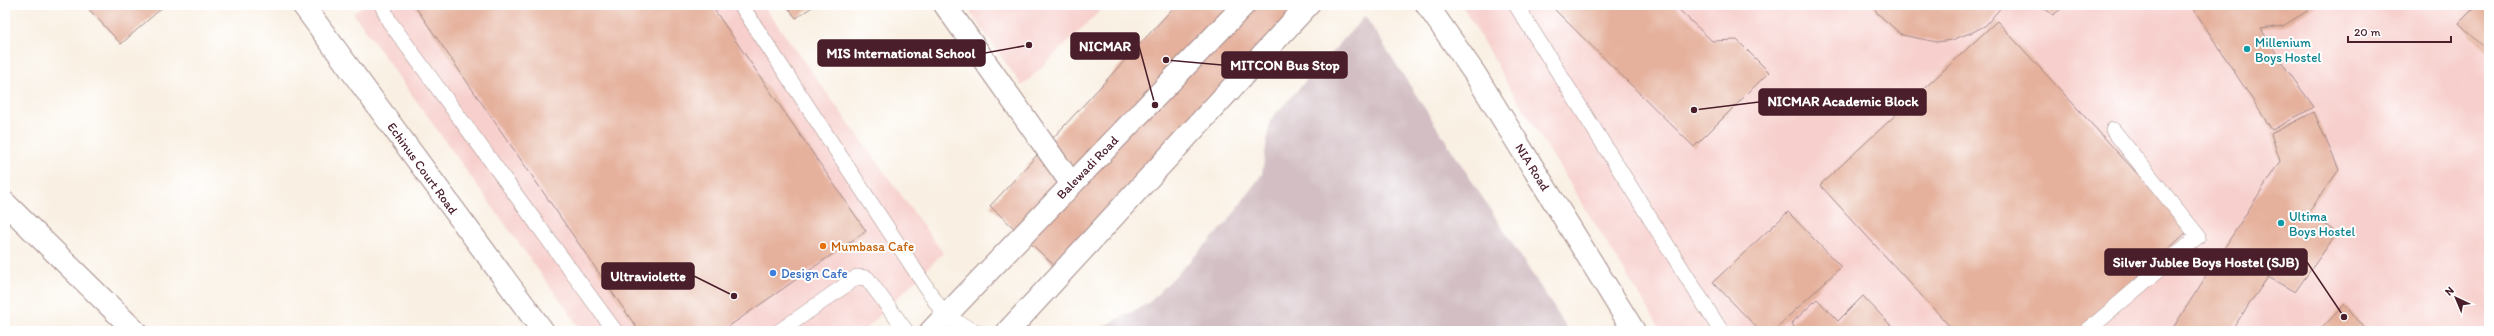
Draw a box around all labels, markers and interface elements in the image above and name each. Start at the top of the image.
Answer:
scale bar [2348,18,2451,44]
text: 20 m [2354,25,2381,39]
callout: NICMAR [1071,33,1139,59]
place label: Millenium Boys Hostel [2255,35,2321,65]
text: NICMAR [1079,38,1132,55]
callout: MIS International School [818,40,985,66]
marker: Millenium Boys Hostel [2242,44,2252,54]
text: MIS International School [827,45,976,62]
callout: MITCON Bus Stop [1222,52,1347,78]
text: MITCON Bus Stop [1230,57,1340,74]
callout: NICMAR Academic Block [1759,89,1926,115]
text: NICMAR Academic Block [1767,93,1919,110]
street label: Echinus Court Road [384,119,461,217]
street label: Balewadi Road [1053,133,1121,202]
street label: NIA Road [1512,141,1553,194]
place label: Ultima Boys Hostel [2289,209,2355,239]
marker: Ultima Boys Hostel [2276,218,2286,228]
place label: Mumbasa Cafe [831,239,914,254]
marker: Mumbasa Cafe [818,241,828,251]
callout: Silver Jublee Boys Hostel (SJB) [2105,249,2307,275]
text: Silver Jublee Boys Hostel (SJB) [2113,254,2300,271]
callout: Ultraviolette [602,263,694,289]
place label: Design Cafe [781,266,848,281]
text: Ultraviolette [610,268,686,285]
marker: Design Cafe [768,268,778,278]
north arrow [2436,278,2476,318]
text: N [2442,284,2457,298]

